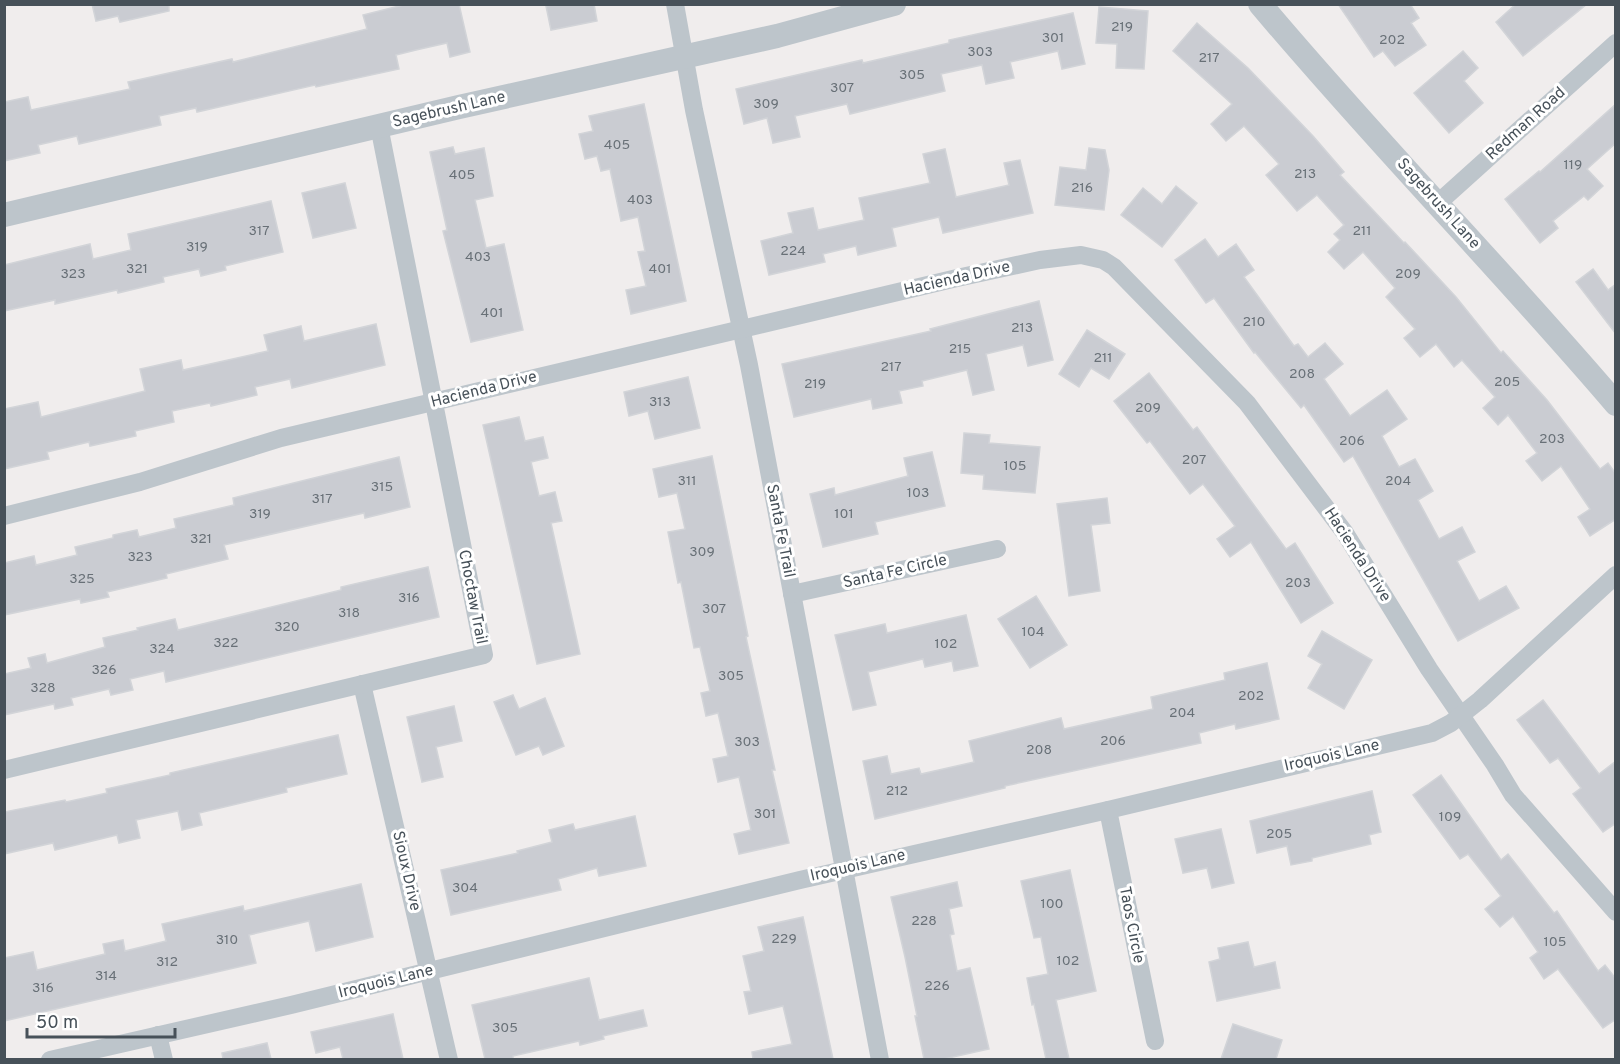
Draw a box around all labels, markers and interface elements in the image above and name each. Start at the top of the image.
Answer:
house number: 219 [1111,19,1133,36]
house number: 301 [1042,30,1064,47]
house number: 202 [1379,32,1405,49]
house number: 303 [967,44,993,61]
house number: 217 [1198,50,1220,67]
house number: 305 [899,67,925,84]
house number: 307 [830,80,854,97]
street label: Redman Road [1482,83,1570,165]
street label: Sagebrush Lane [390,87,508,133]
house number: 309 [753,96,779,113]
house number: 405 [604,137,630,154]
street label: Sagebrush Lane [1392,154,1484,254]
house number: 119 [1564,157,1582,174]
house number: 213 [1294,166,1316,183]
house number: 405 [449,167,475,184]
house number: 216 [1071,180,1093,197]
house number: 403 [627,192,653,209]
house number: 317 [249,223,269,240]
house number: 211 [1352,223,1372,240]
house number: 319 [186,239,208,256]
house number: 224 [780,243,806,260]
house number: 403 [465,249,491,266]
street label: Hacienda Drive [902,257,1012,301]
house number: 321 [126,261,148,278]
house number: 401 [649,261,671,278]
house number: 323 [60,266,86,283]
house number: 209 [1395,266,1421,283]
house number: 401 [481,305,503,322]
house number: 210 [1243,314,1265,331]
house number: 213 [1011,320,1033,337]
house number: 215 [949,341,971,358]
house number: 211 [1093,350,1113,367]
house number: 217 [880,359,902,376]
house number: 208 [1289,366,1315,383]
street label: Hacienda Drive [429,367,539,413]
house number: 205 [1494,374,1520,391]
house number: 219 [804,376,826,393]
house number: 313 [649,394,671,411]
house number: 209 [1135,400,1161,417]
house number: 203 [1539,431,1565,448]
house number: 206 [1339,433,1365,450]
house number: 207 [1182,452,1206,469]
house number: 105 [1004,458,1026,475]
house number: 311 [678,473,696,490]
house number: 204 [1385,473,1411,490]
house number: 315 [371,479,393,496]
street label: Santa Fe Trail [761,482,799,580]
house number: 103 [907,485,929,502]
house number: 317 [312,491,332,508]
street label: Hacienda Drive [1319,504,1395,606]
house number: 319 [249,506,271,523]
house number: 101 [834,506,854,523]
house number: 321 [190,531,212,548]
house number: 309 [689,544,715,561]
street label: Choctaw Trail [453,548,491,646]
house number: 323 [127,549,153,566]
street label: Santa Fe Circle [841,550,949,594]
house number: 325 [69,571,95,588]
house number: 203 [1285,575,1311,592]
house number: 316 [398,590,420,607]
house number: 307 [702,601,726,618]
house number: 318 [338,605,360,622]
house number: 320 [274,619,300,636]
house number: 104 [1022,624,1044,641]
house number: 322 [213,635,239,652]
house number: 102 [935,636,957,653]
house number: 324 [149,641,175,658]
house number: 326 [91,662,117,679]
house number: 305 [718,668,744,685]
house number: 328 [30,680,56,697]
house number: 202 [1238,688,1264,705]
house number: 204 [1169,705,1195,722]
house number: 206 [1100,733,1126,750]
house number: 303 [734,734,760,751]
street label: Iroquois Lane [1282,735,1382,777]
house number: 208 [1026,742,1052,759]
house number: 212 [886,783,908,800]
house number: 301 [754,806,776,823]
house number: 109 [1439,809,1461,826]
house number: 205 [1266,826,1292,843]
street label: Sioux Drive [387,829,425,913]
street label: Iroquois Lane [808,845,908,887]
house number: 304 [452,880,478,897]
street label: Taos Circle [1114,885,1148,965]
house number: 100 [1040,896,1064,913]
house number: 228 [911,913,937,930]
house number: 229 [771,931,797,948]
house number: 310 [216,932,238,949]
house number: 105 [1544,934,1566,951]
house number: 102 [1057,953,1079,970]
house number: 312 [156,954,178,971]
street label: Iroquois Lane [336,961,436,1003]
house number: 314 [95,968,117,985]
house number: 226 [924,978,950,995]
house number: 316 [32,980,54,997]
scale bar [27,1001,176,1039]
text: 50 m [36,1012,78,1035]
house number: 305 [492,1020,518,1037]

